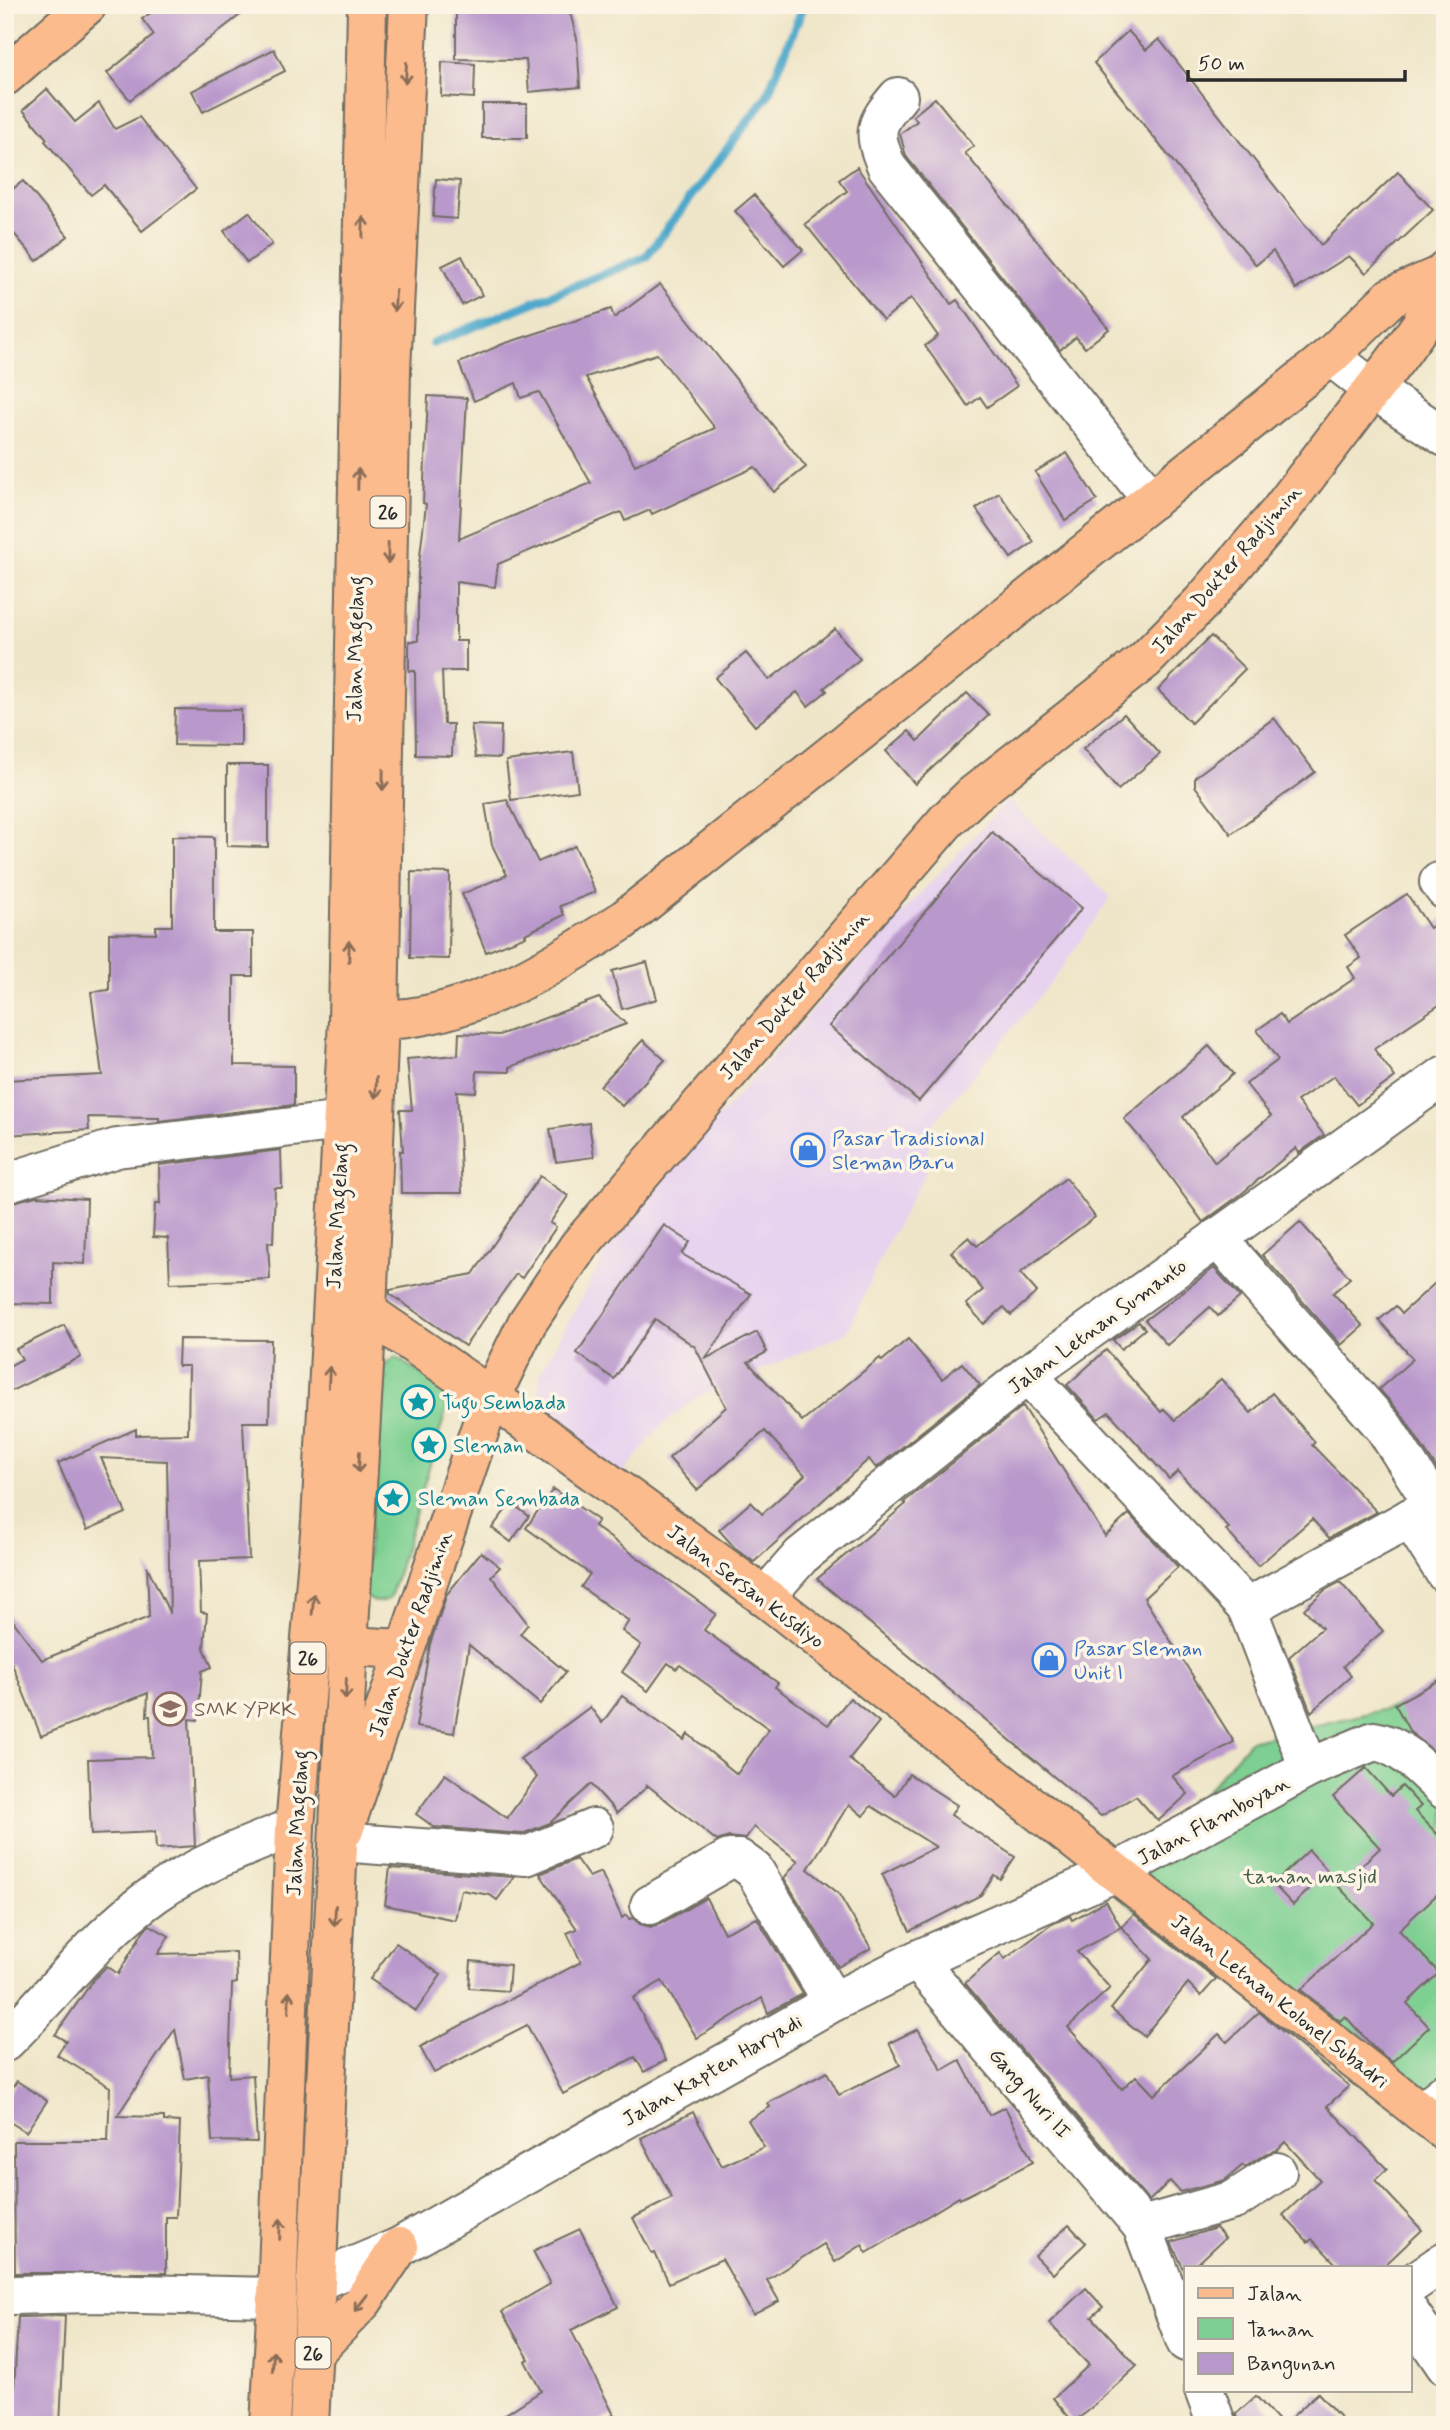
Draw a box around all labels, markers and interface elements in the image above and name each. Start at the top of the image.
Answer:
scale bar [1188,38,1404,82]
text: 50 m [1198,50,1245,78]
one-way arrow [399,62,412,84]
one-way arrow [356,216,370,239]
one-way arrow [388,289,401,312]
one-way arrow [351,468,365,491]
street label: Jalan Dokter Radjimin [1145,479,1308,660]
road number: 26 [370,496,406,527]
one-way arrow [381,541,394,564]
street label: Jalan Magelang [341,576,373,722]
one-way arrow [377,768,390,791]
street label: Jalan Dokter Radjimin [713,905,876,1086]
one-way arrow [343,940,356,963]
one-way arrow [370,1076,383,1099]
place label: Pasar Tradisional Sleman Baru [832,1125,984,1177]
shop icon: Pasar Tradisional Sleman Baru [789,1131,827,1169]
street label: Jalan Magelang [320,1142,358,1290]
street label: Jalan Letnan Sumanto [1002,1252,1193,1401]
one-way arrow [322,1366,335,1389]
place icon: Tugu Sembada [399,1383,437,1421]
place label: Tugu Sembada [442,1389,566,1419]
place icon: Sleman [410,1426,448,1464]
place label: Sleman [453,1432,524,1460]
one-way arrow [352,1450,365,1473]
place icon: Sleman Sembada [374,1479,412,1517]
place label: Sleman Sembada [418,1485,580,1513]
street label: Jalan Sersan Kusdiyo [661,1518,830,1655]
street label: Jalan Dokter Radjimin [363,1527,459,1741]
one-way arrow [307,1593,320,1616]
place label: Pasar Sleman Unit I [1074,1635,1202,1687]
shop icon: Pasar Sleman Unit I [1030,1641,1068,1679]
road number: 26 [290,1642,326,1674]
one-way arrow [339,1677,352,1700]
school or university icon: SMK YPKK [151,1690,189,1728]
place label: SMK YPKK [194,1696,296,1724]
street label: Jalan Magelang [280,1749,318,1897]
street label: Jalan Flamboyan [1132,1769,1295,1873]
park label: taman masjid [1242,1863,1377,1891]
one-way arrow [329,1905,342,1928]
street label: Jalan Letnan Kolonel Subadri [1165,1908,1394,2096]
one-way arrow [282,1991,295,2014]
street label: Jalan Kapten Haryadi [617,2008,808,2134]
street label: Gang Nuri II [981,2042,1077,2146]
one-way arrow [273,2218,287,2241]
legend [1184,2266,1412,2392]
text: Jalan [1247,2280,1302,2308]
one-way arrow [353,2293,368,2312]
text: Taman [1247,2316,1314,2344]
road number: 26 [296,2338,330,2368]
one-way arrow [267,2350,280,2373]
text: Bangunan [1247,2350,1336,2379]

